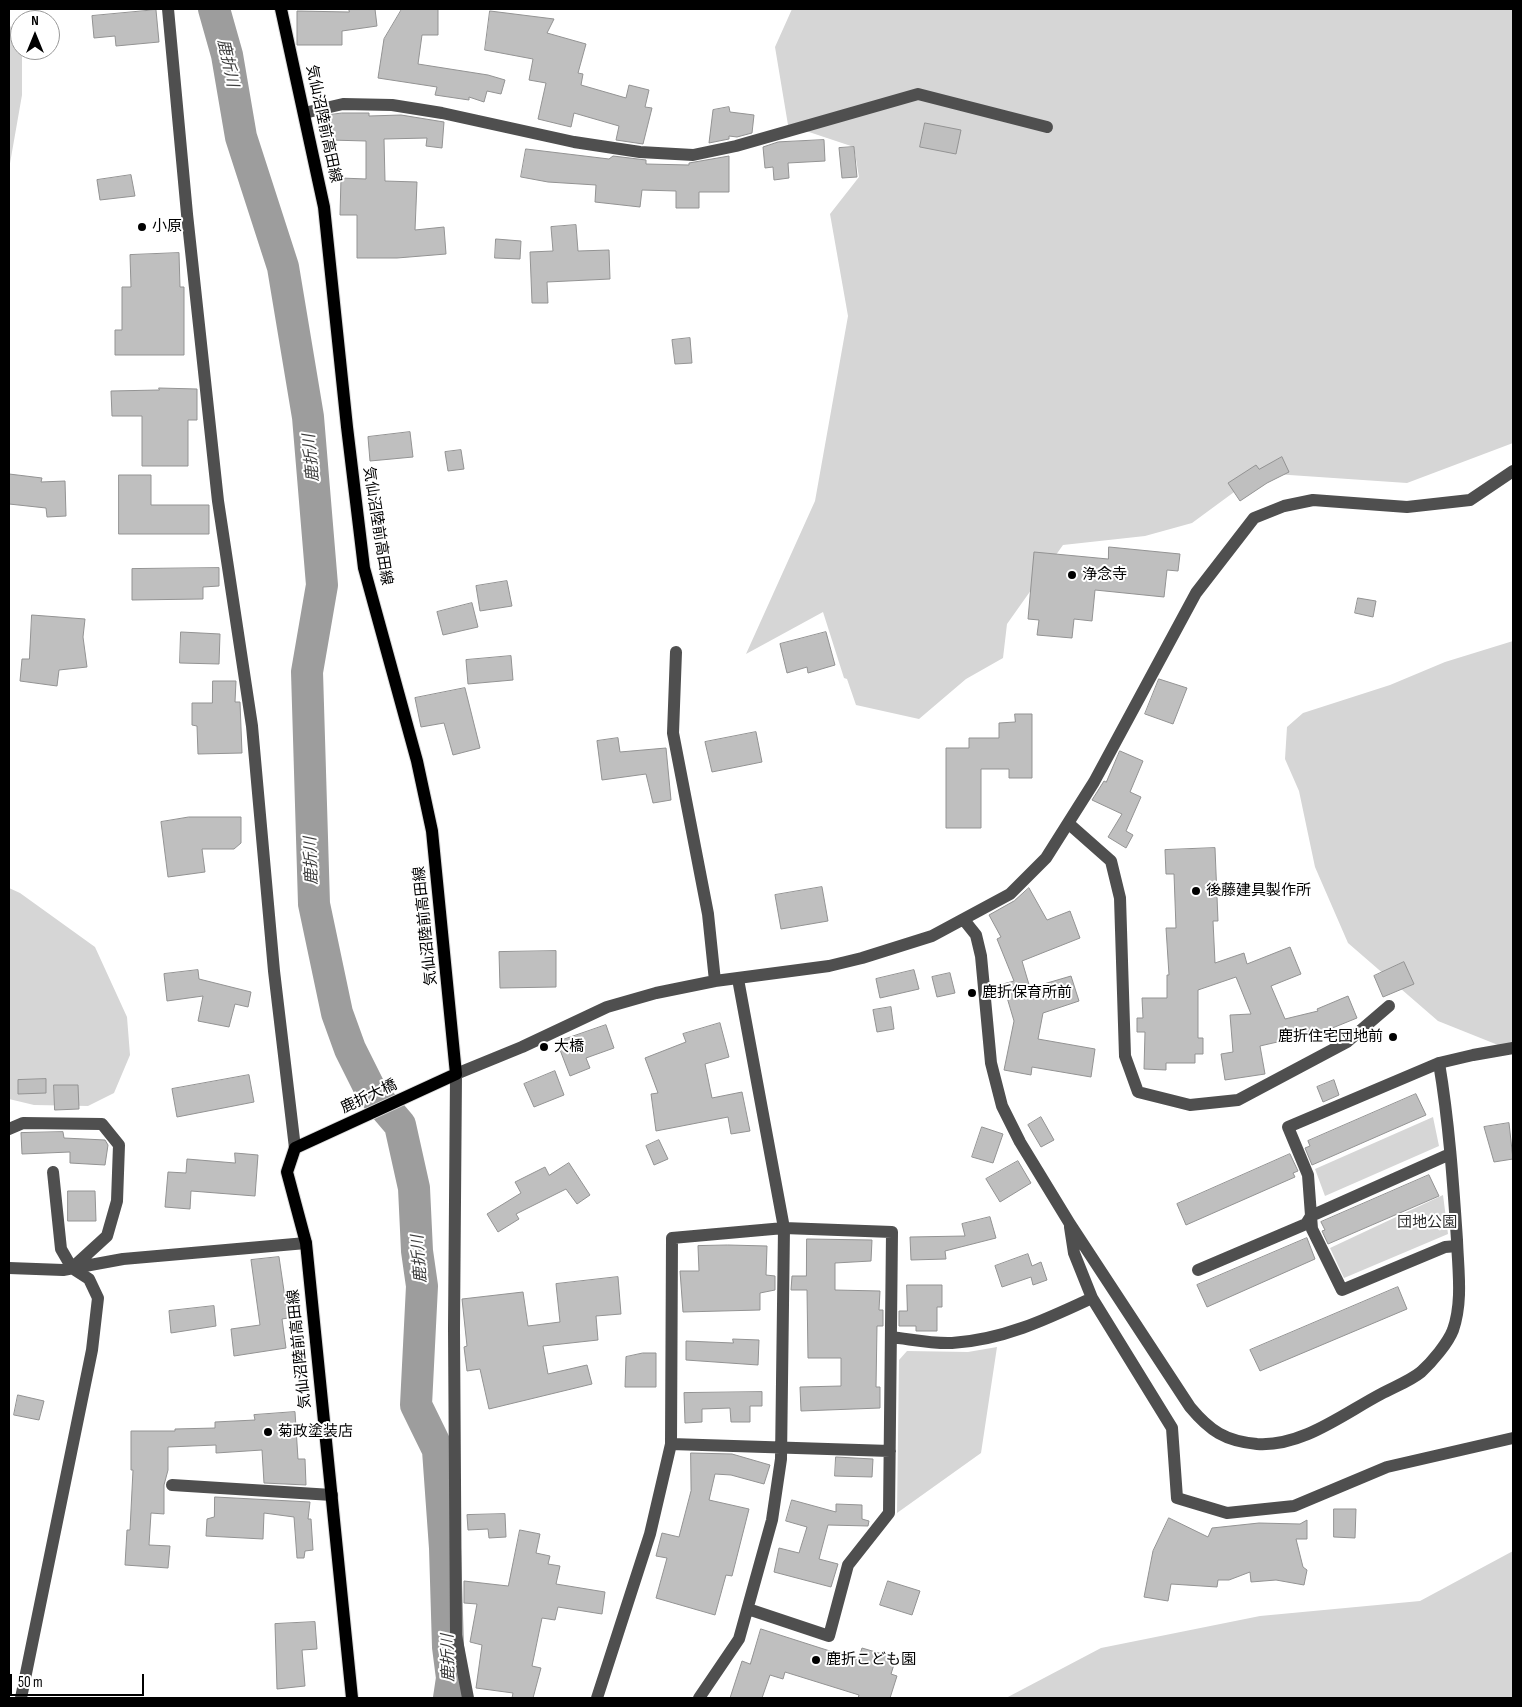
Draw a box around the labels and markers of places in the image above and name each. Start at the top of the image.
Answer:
place label: 小原 [152,218,182,236]
marker: 小原 [136,221,148,233]
place label: 浄念寺 [1082,566,1127,584]
marker: 浄念寺 [1066,569,1078,581]
place label: 後藤建具製作所 [1206,882,1311,900]
marker: 後藤建具製作所 [1190,885,1202,897]
place label: 鹿折保育所前 [982,984,1072,1002]
marker: 鹿折保育所前 [966,987,978,999]
place label: 鹿折住宅団地前 [1278,1028,1383,1046]
marker: 鹿折住宅団地前 [1387,1031,1399,1043]
place label: 大橋 [554,1038,584,1056]
marker: 大橋 [538,1041,550,1053]
place label: 菊政塗装店 [278,1423,353,1441]
marker: 菊政塗装店 [262,1426,274,1438]
place label: 鹿折こども園 [826,1651,916,1669]
marker: 鹿折こども園 [810,1654,822,1666]

